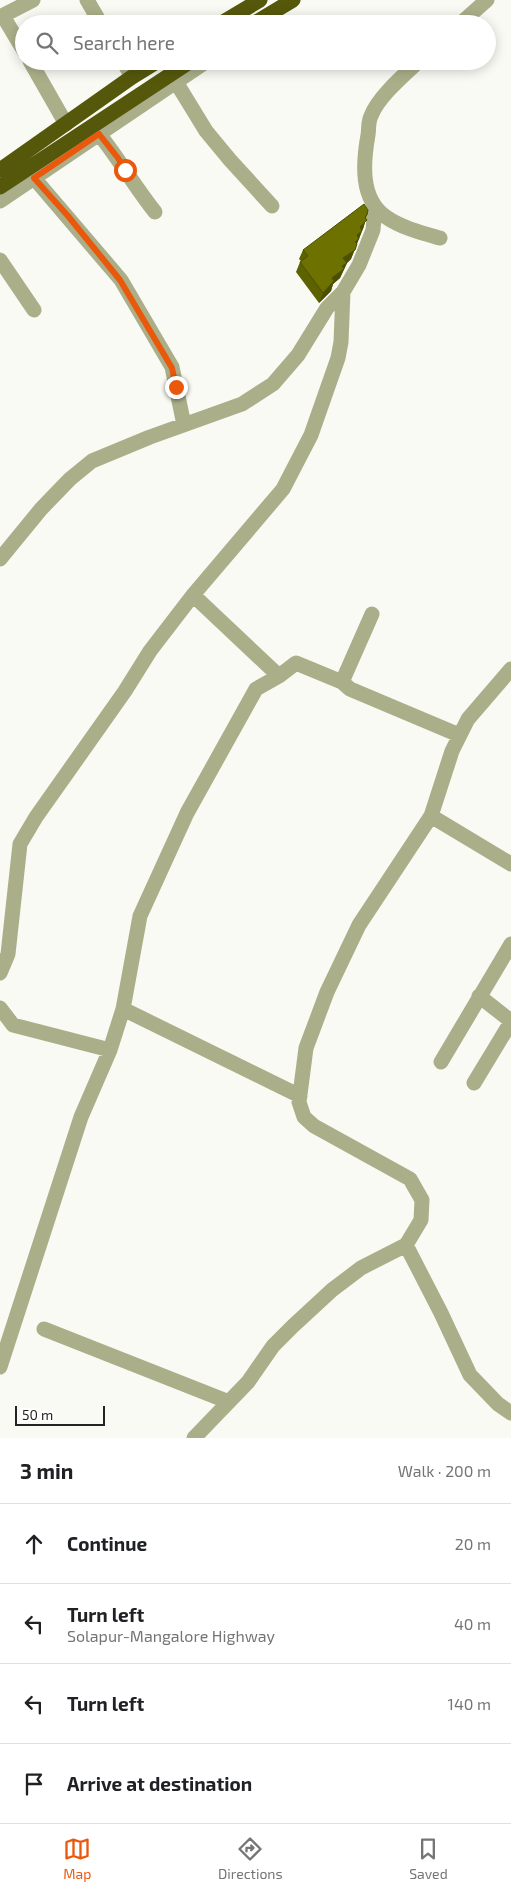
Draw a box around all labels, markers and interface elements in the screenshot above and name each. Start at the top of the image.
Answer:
search box [15,15,496,70]
icon: search [33,29,61,57]
text: Search here [73,31,175,54]
route start [114,159,137,182]
route end [165,376,188,399]
scale bar [15,1403,105,1426]
text: 50 m [22,1406,53,1423]
text: 3 min [20,1458,73,1483]
text: Walk · 200 m [398,1461,491,1480]
icon: ahead [20,1530,48,1558]
text: Continue [67,1532,147,1555]
text: 20 m [455,1534,491,1553]
text: Turn left [67,1603,144,1626]
icon: left [20,1610,48,1638]
text: 40 m [454,1614,491,1633]
text: Solapur-Mangalore Highway [67,1626,275,1645]
icon: left [20,1690,48,1718]
text: Turn left [67,1692,144,1715]
text: 140 m [448,1694,491,1713]
icon: arrive [20,1770,48,1798]
text: Arrive at destination [67,1772,252,1795]
tab: Map [63,1835,91,1882]
tab: Directions [218,1835,283,1882]
tab: Saved [409,1835,448,1882]

